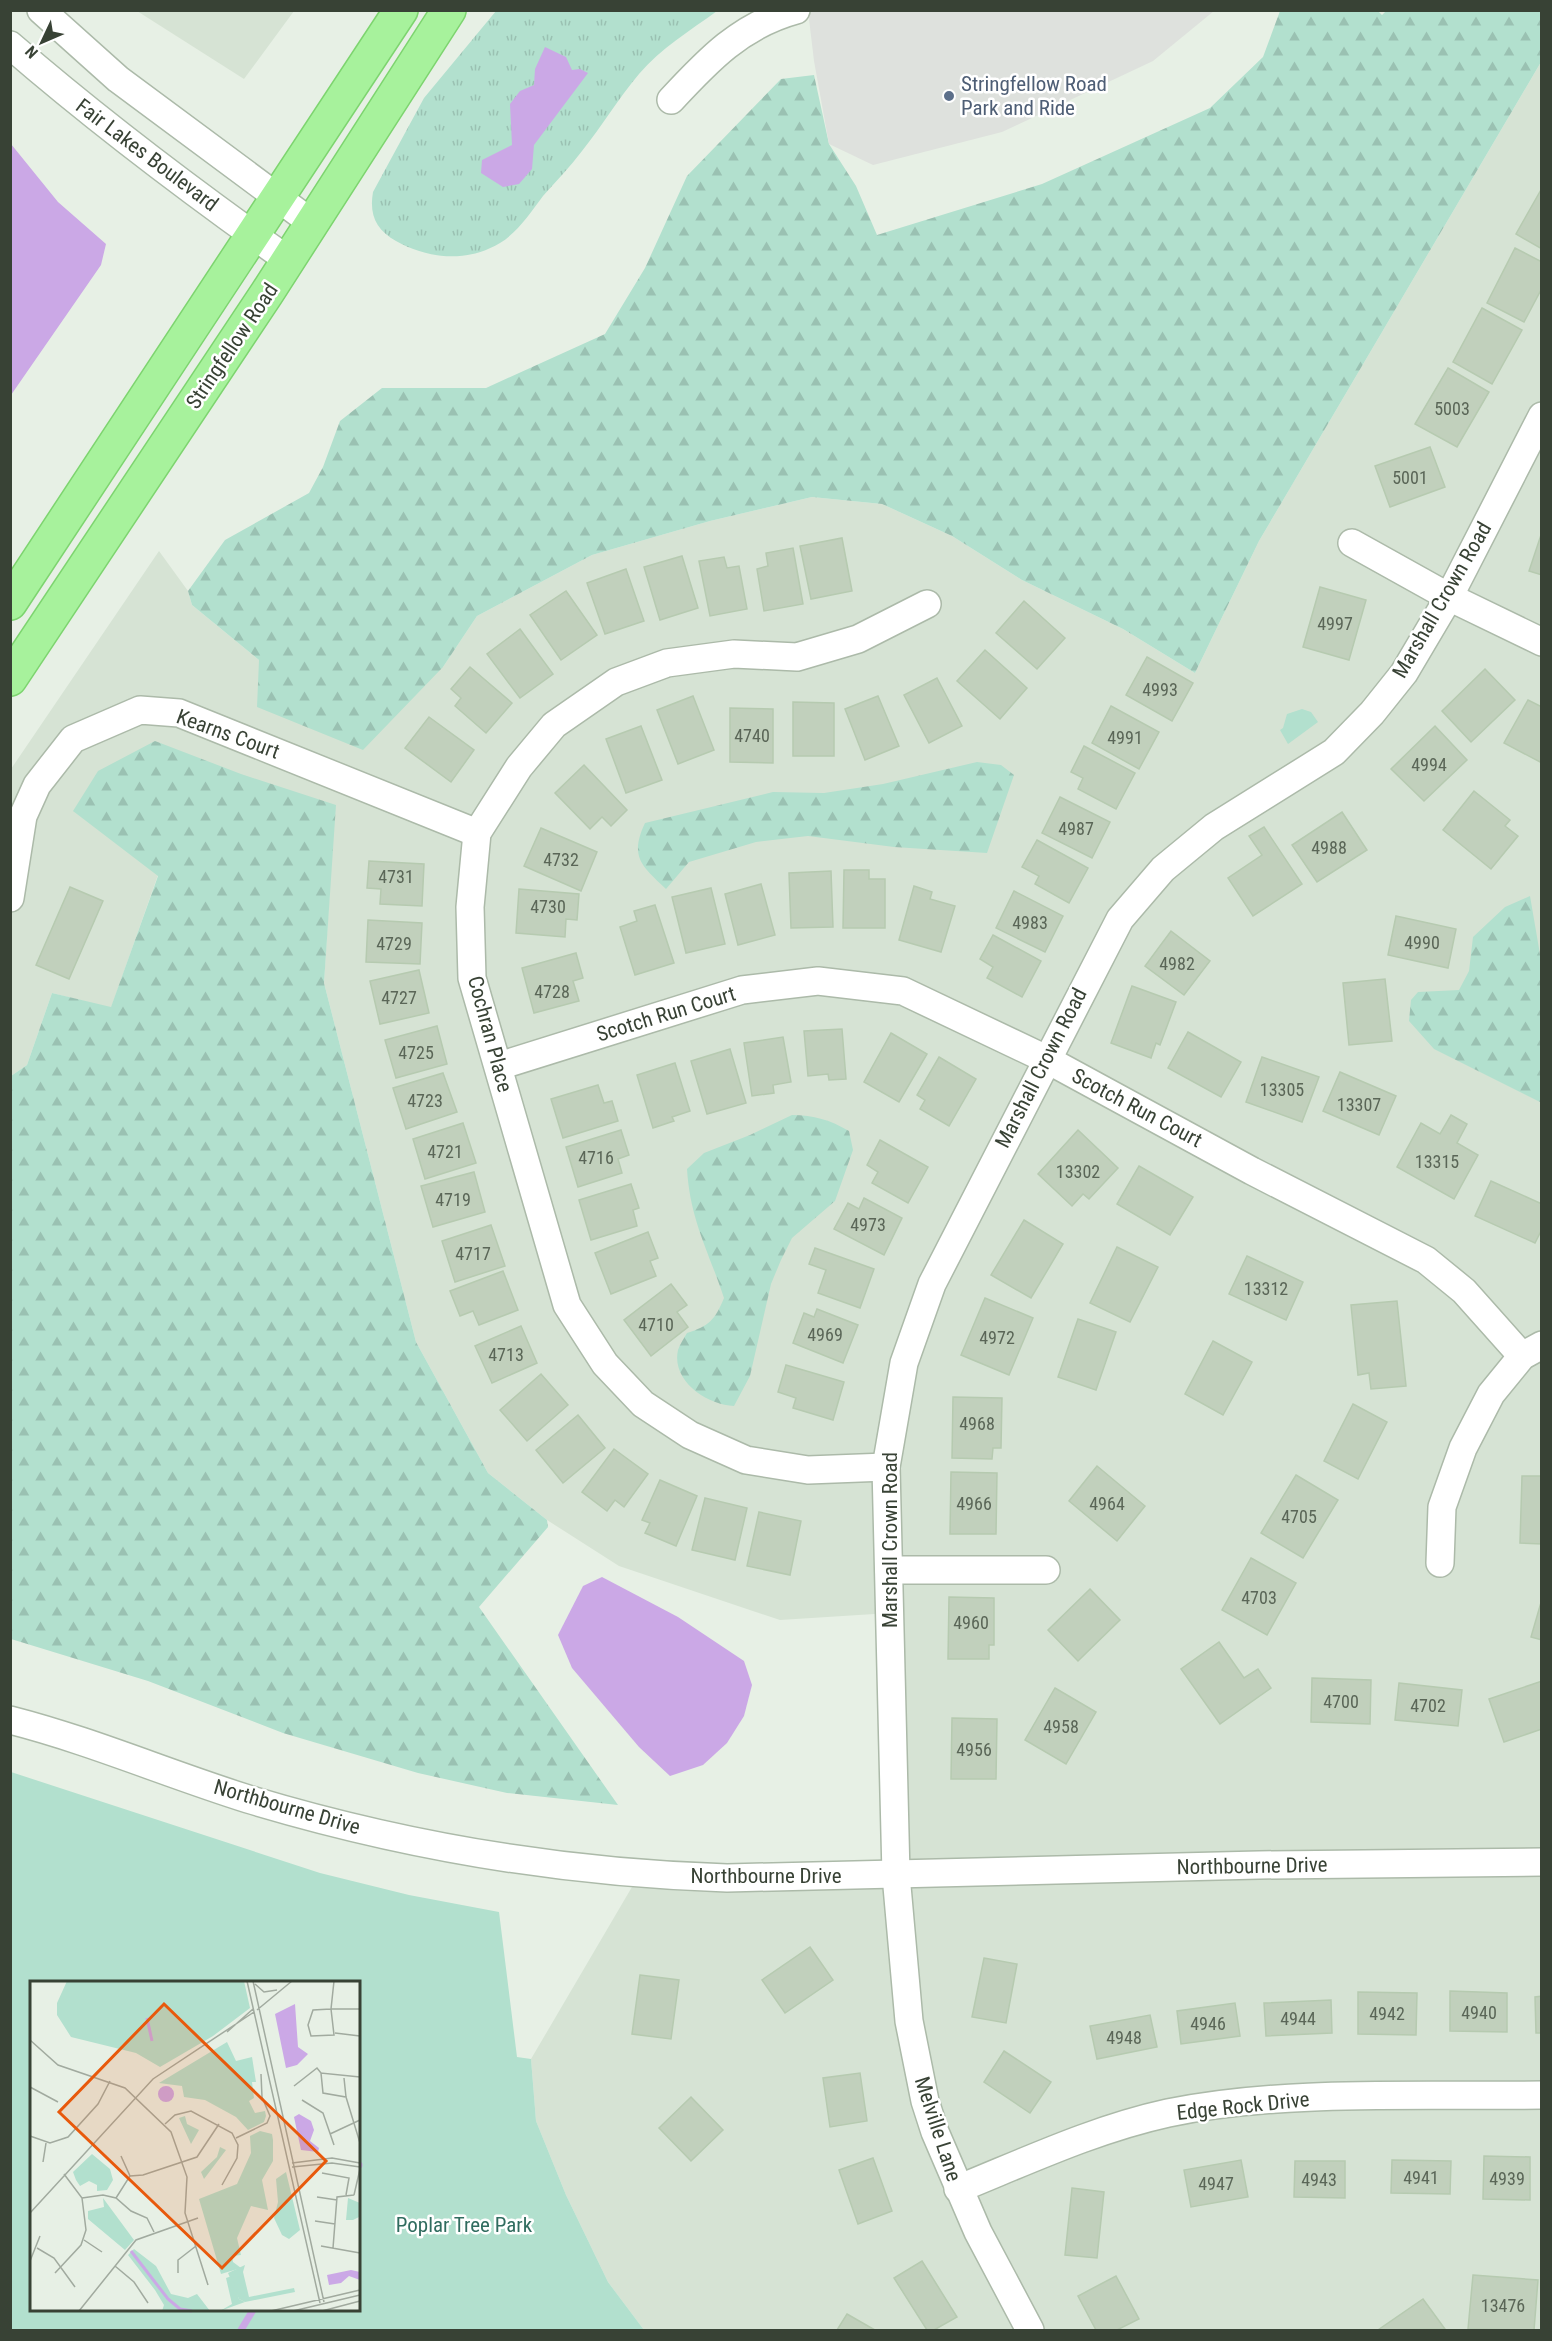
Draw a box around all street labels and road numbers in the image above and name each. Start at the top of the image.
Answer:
street label: Fair Lakes Boulevard [71,94,223,216]
street label: Stringfellow Road [181,279,283,413]
street label: Marshall Crown Road [1388,518,1496,682]
street label: Kearns Court [173,704,283,764]
street label: Cochran Place [463,973,517,1095]
street label: Scotch Run Court [594,981,738,1047]
street label: Marshall Crown Road [990,984,1092,1152]
street label: Scotch Run Court [1068,1064,1206,1152]
street label: Marshall Crown Road [878,1452,902,1628]
street label: Northbourne Drive [211,1775,363,1839]
street label: Northbourne Drive [1176,1853,1328,1879]
street label: Northbourne Drive [691,1864,842,1888]
street label: Melville Lane [910,2074,966,2185]
street label: Edge Rock Drive [1175,2087,1311,2125]

